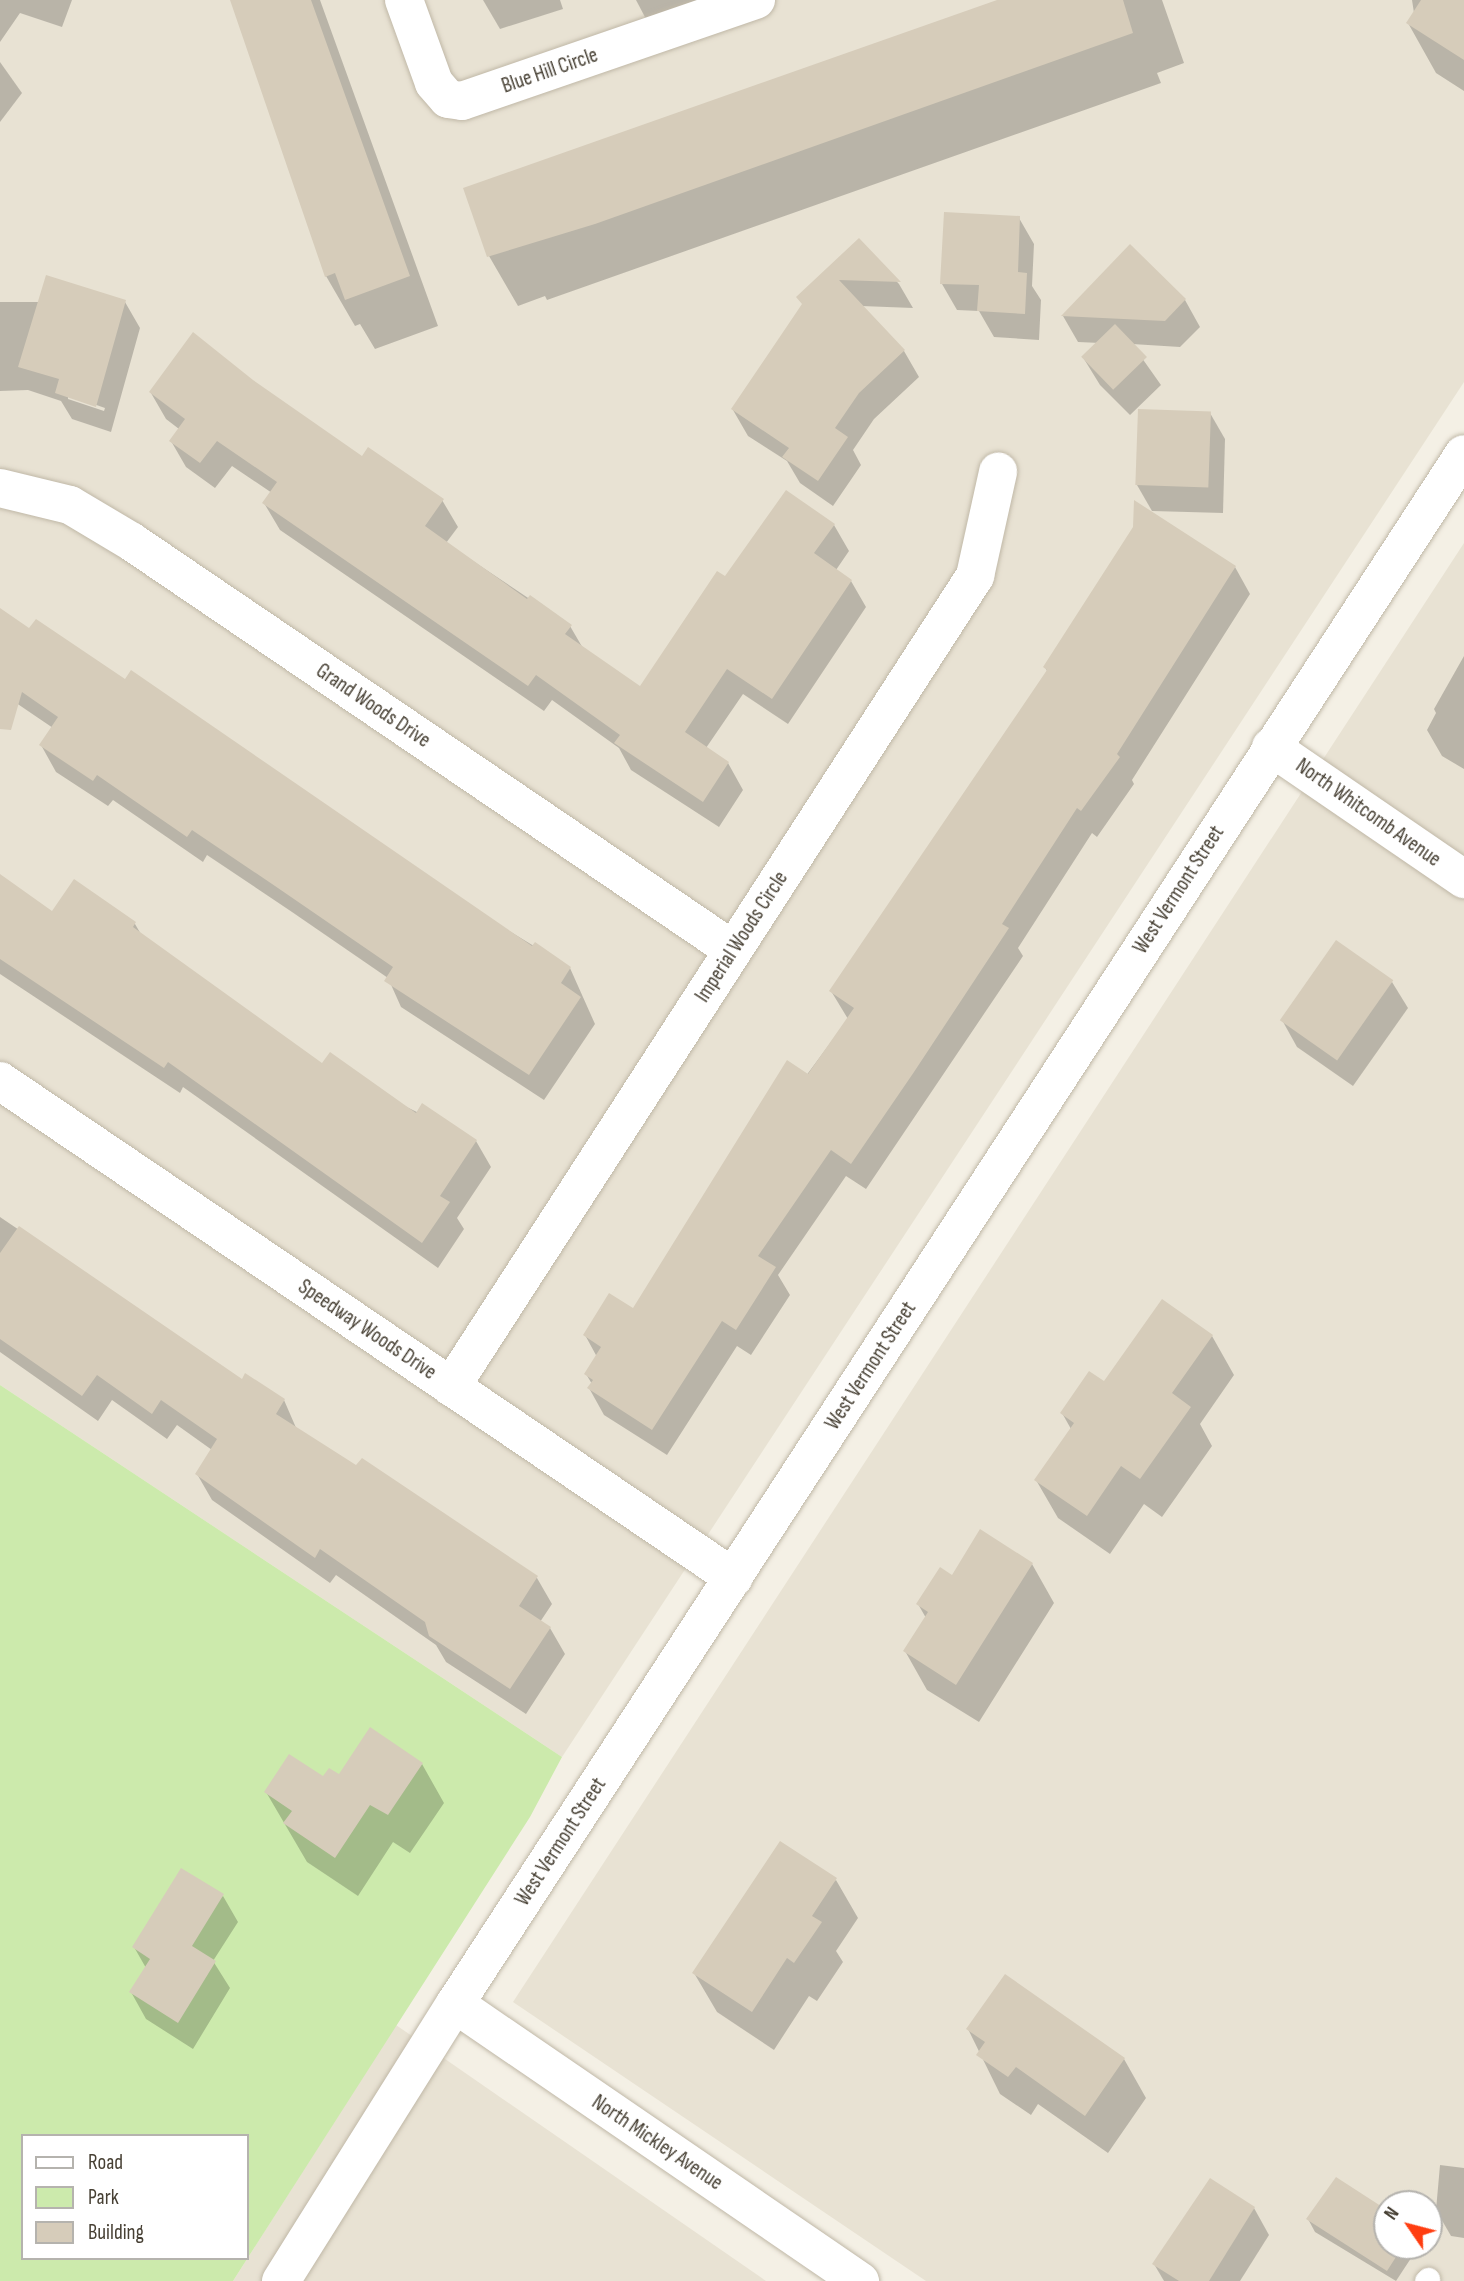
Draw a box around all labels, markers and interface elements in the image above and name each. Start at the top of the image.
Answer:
street label: Blue Hill Circle [499,43,601,99]
street label: Grand Woods Drive [311,659,435,753]
street label: North Whitcomb Avenue [1291,754,1445,872]
street label: West Vermont Street [1128,821,1230,959]
street label: Imperial Woods Circle [690,867,794,1007]
street label: Speedway Woods Drive [293,1274,441,1386]
street label: West Vermont Street [820,1297,922,1435]
street label: West Vermont Street [510,1773,612,1911]
street label: North Mickley Avenue [587,2090,727,2196]
legend [21,2134,248,2260]
text: Road [88,2150,123,2175]
text: Park [88,2185,119,2210]
north arrow [1373,2190,1443,2260]
text: N [1380,2203,1404,2225]
text: Building [88,2220,144,2245]

